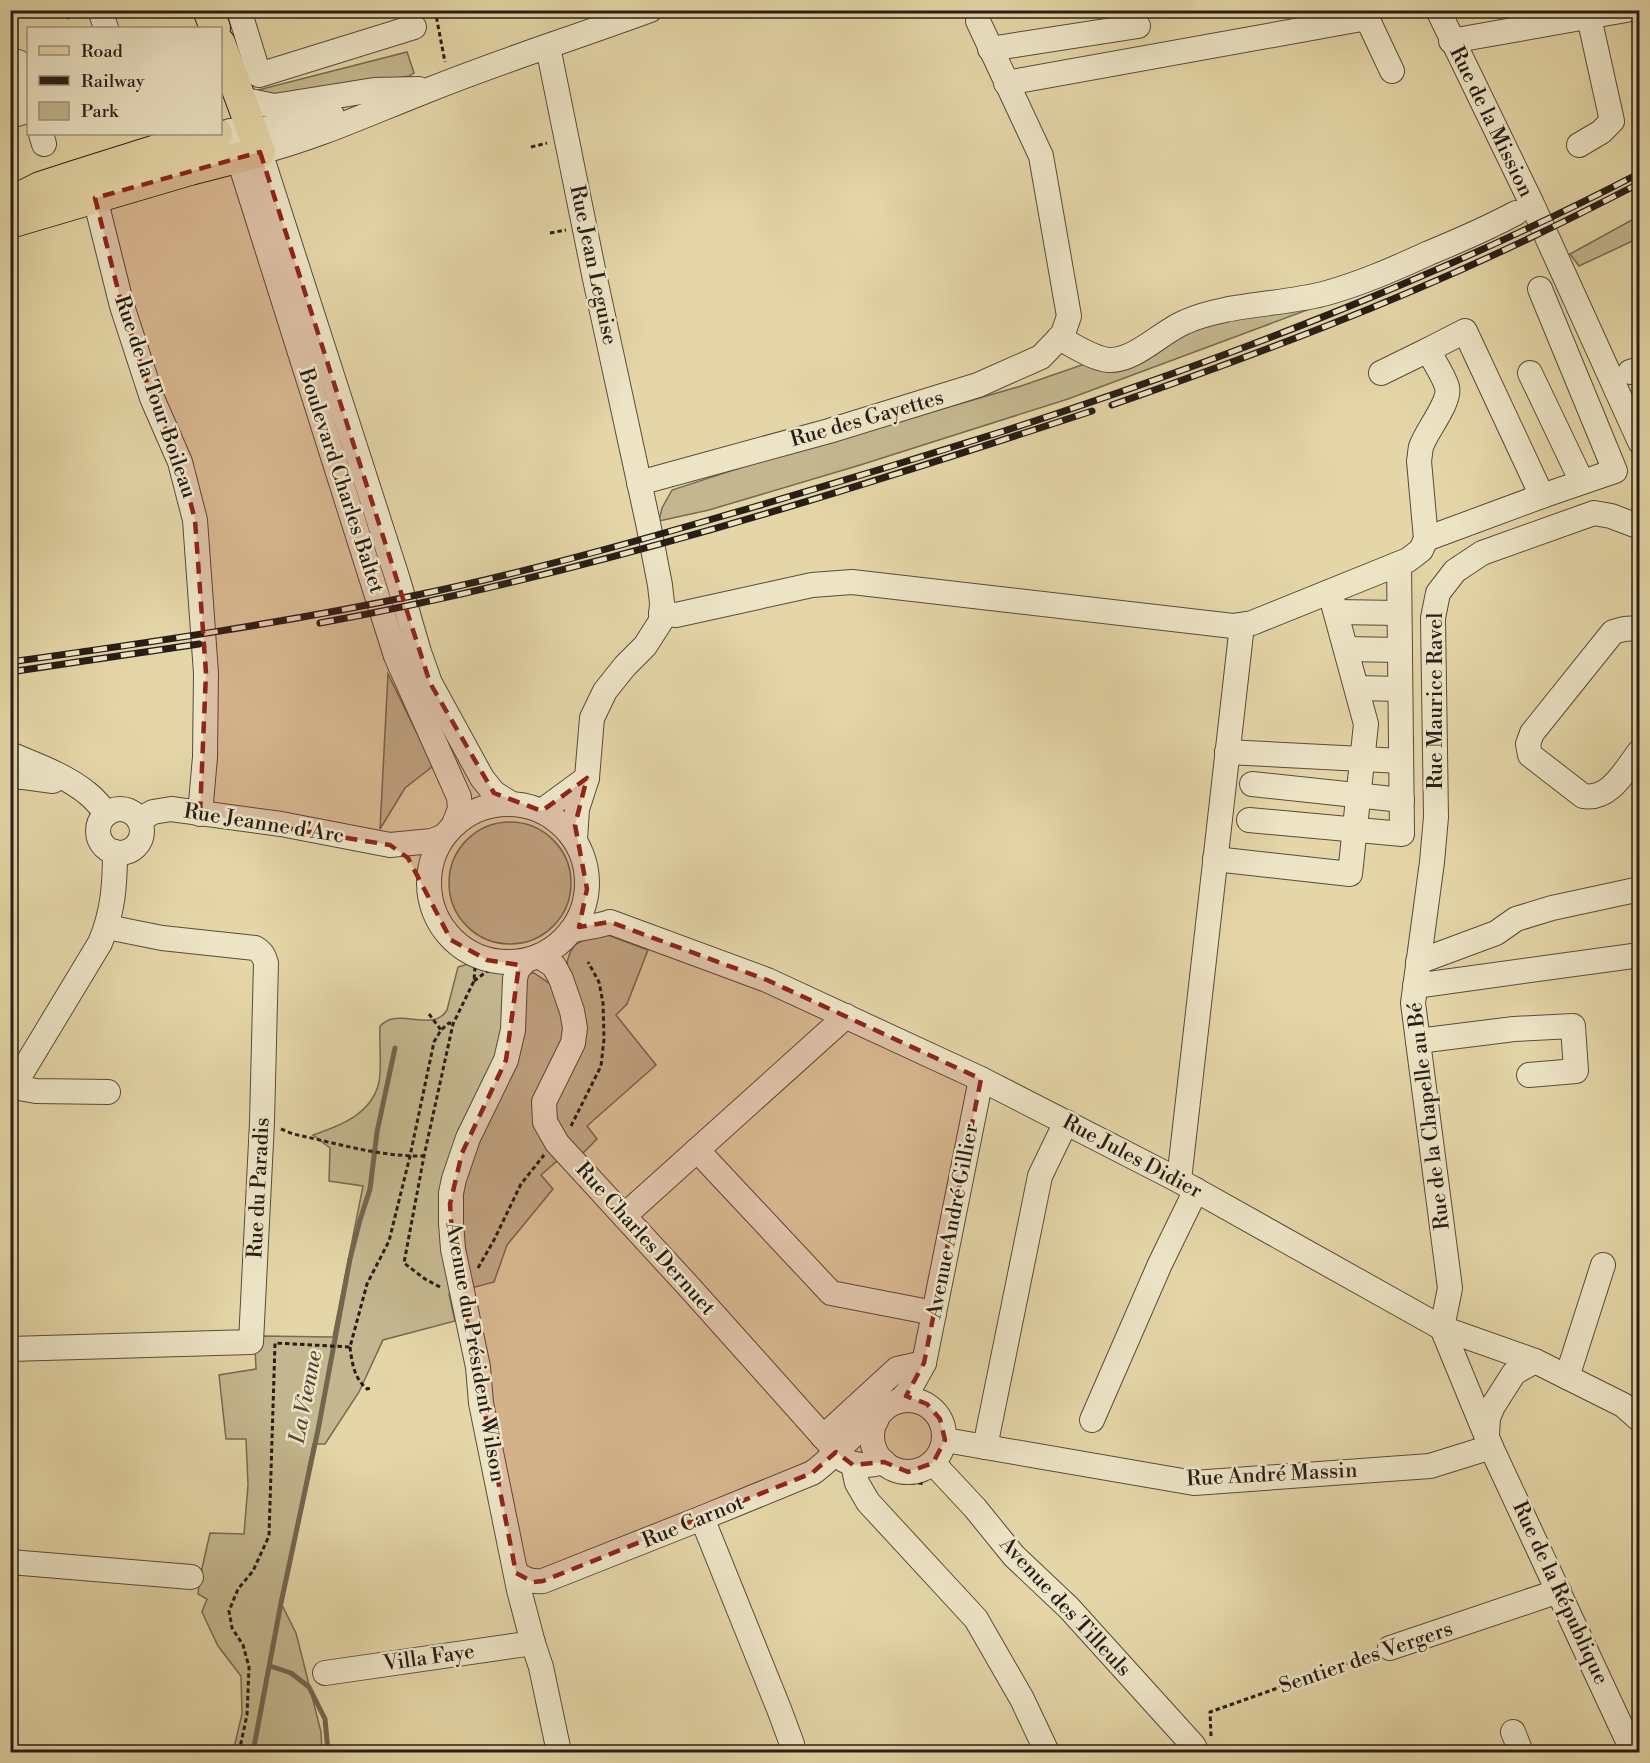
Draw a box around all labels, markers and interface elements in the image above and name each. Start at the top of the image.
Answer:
legend [27,27,222,135]
text: Road [81,40,124,63]
street label: Rue de la Mission [1443,42,1539,202]
text: Railway [81,70,145,93]
text: Park [81,100,120,123]
street label: Rue Jean Leguise [563,183,623,347]
street label: Rue de la Tour Boileau [108,292,202,502]
street label: Boulevard Charles Baltet [292,364,390,597]
street label: Rue des Gayettes [787,385,947,453]
street label: Rue Maurice Ravel [1423,613,1449,789]
street label: Rue Jeanne d'Arc [182,798,346,850]
street label: Rue de la Chapelle au Bé [1402,1001,1456,1231]
street label: Rue Jules Didier [1058,1109,1206,1205]
street label: Rue du Paradis [242,1117,276,1259]
street label: Avenue André Gillier [921,1121,985,1321]
street label: Rue Charles Dernuet [569,1157,721,1321]
street label: Avenue du Président Wilson [439,1219,511,1484]
water label: La Vienne [284,1348,328,1447]
street label: Rue André Massin [1186,1458,1359,1492]
street label: Rue Carnot [638,1490,748,1554]
street label: Rue de la République [1506,1497,1614,1689]
street label: Avenue des Tilleuls [993,1531,1136,1682]
street label: Sentier des Vergers [1276,1616,1456,1700]
street label: Villa Faye [381,1639,476,1677]

